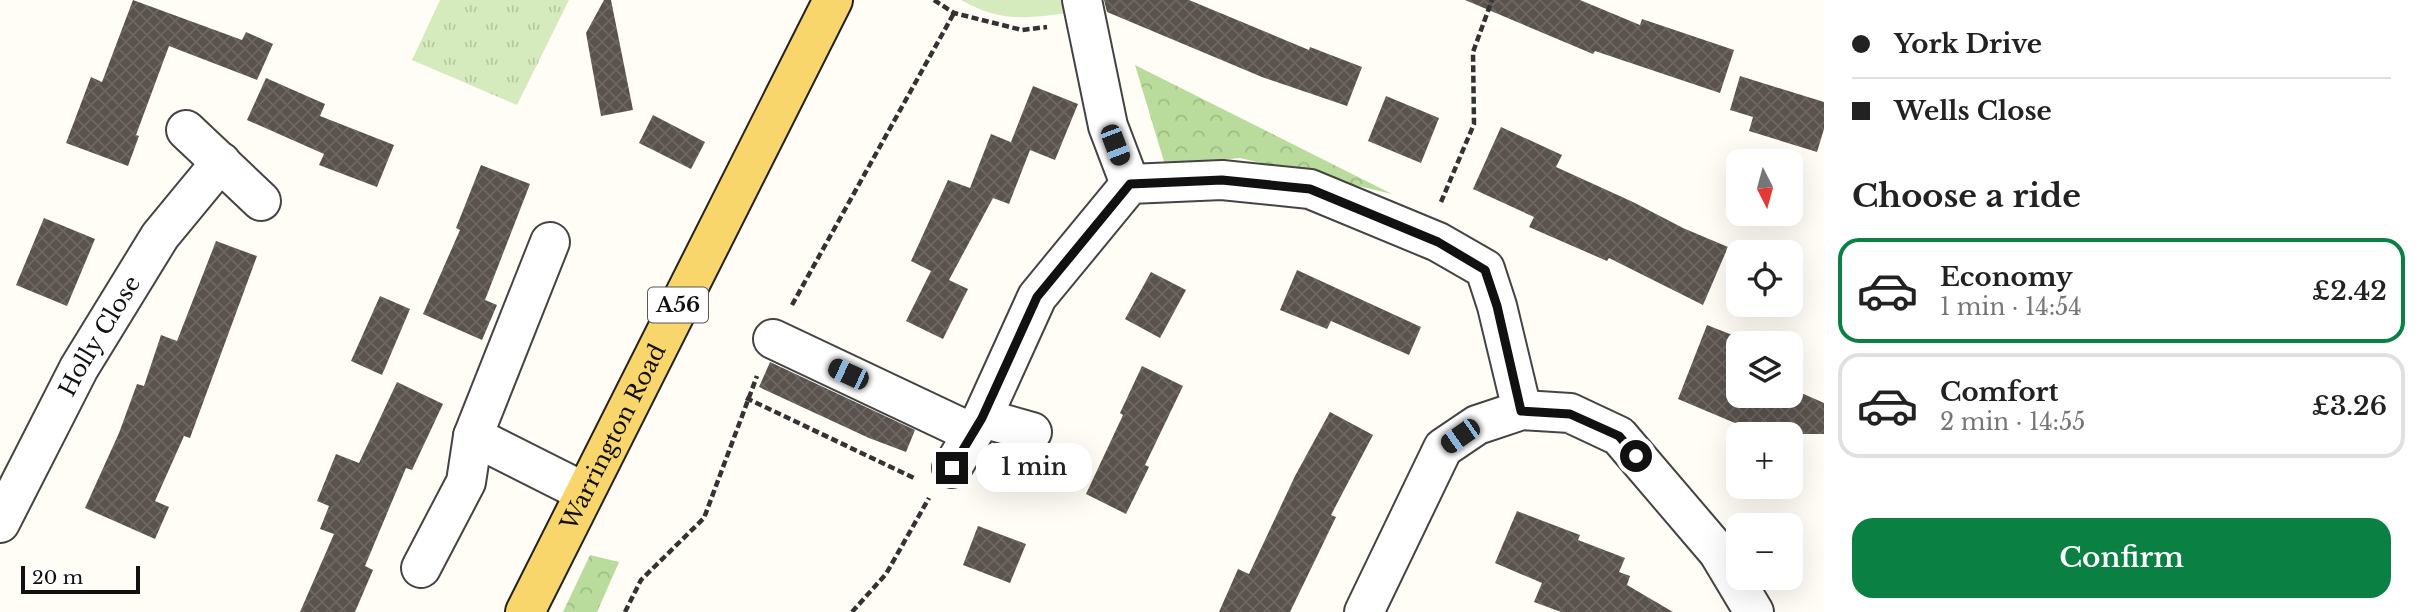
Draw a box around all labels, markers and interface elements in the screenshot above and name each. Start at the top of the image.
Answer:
text: York Drive [1894,28,2042,60]
text: Wells Close [1894,95,2052,127]
car [1098,122,1133,168]
north arrow [1726,149,1802,226]
map controls [1726,149,1803,590]
text: Choose a ride [1852,176,2081,216]
button: locate [1726,240,1803,317]
icon: car [1856,259,1919,322]
text: Economy [1940,261,2073,293]
street label: Holly Close [53,270,146,401]
text: £2.42 [2312,275,2387,307]
road number: A56 [648,288,708,322]
text: 1 min · 14:54 [1940,293,2082,321]
button: layers [1726,331,1803,408]
street label: Warrington Road [554,339,672,536]
car [825,356,872,392]
icon: car [1856,374,1919,437]
text: Comfort [1940,376,2058,408]
text: £3.26 [2312,390,2387,422]
text: 2 min · 14:55 [1940,408,2085,436]
car [1437,415,1484,457]
button: + [1726,422,1803,499]
route start [1620,440,1652,472]
callout: 1 min [976,444,1092,492]
route end [936,452,968,484]
text: 1 min [1001,453,1067,481]
button: − [1726,513,1803,590]
button: Confirm [1852,518,2391,598]
scale bar [21,563,140,595]
text: 20 m [32,566,83,589]

